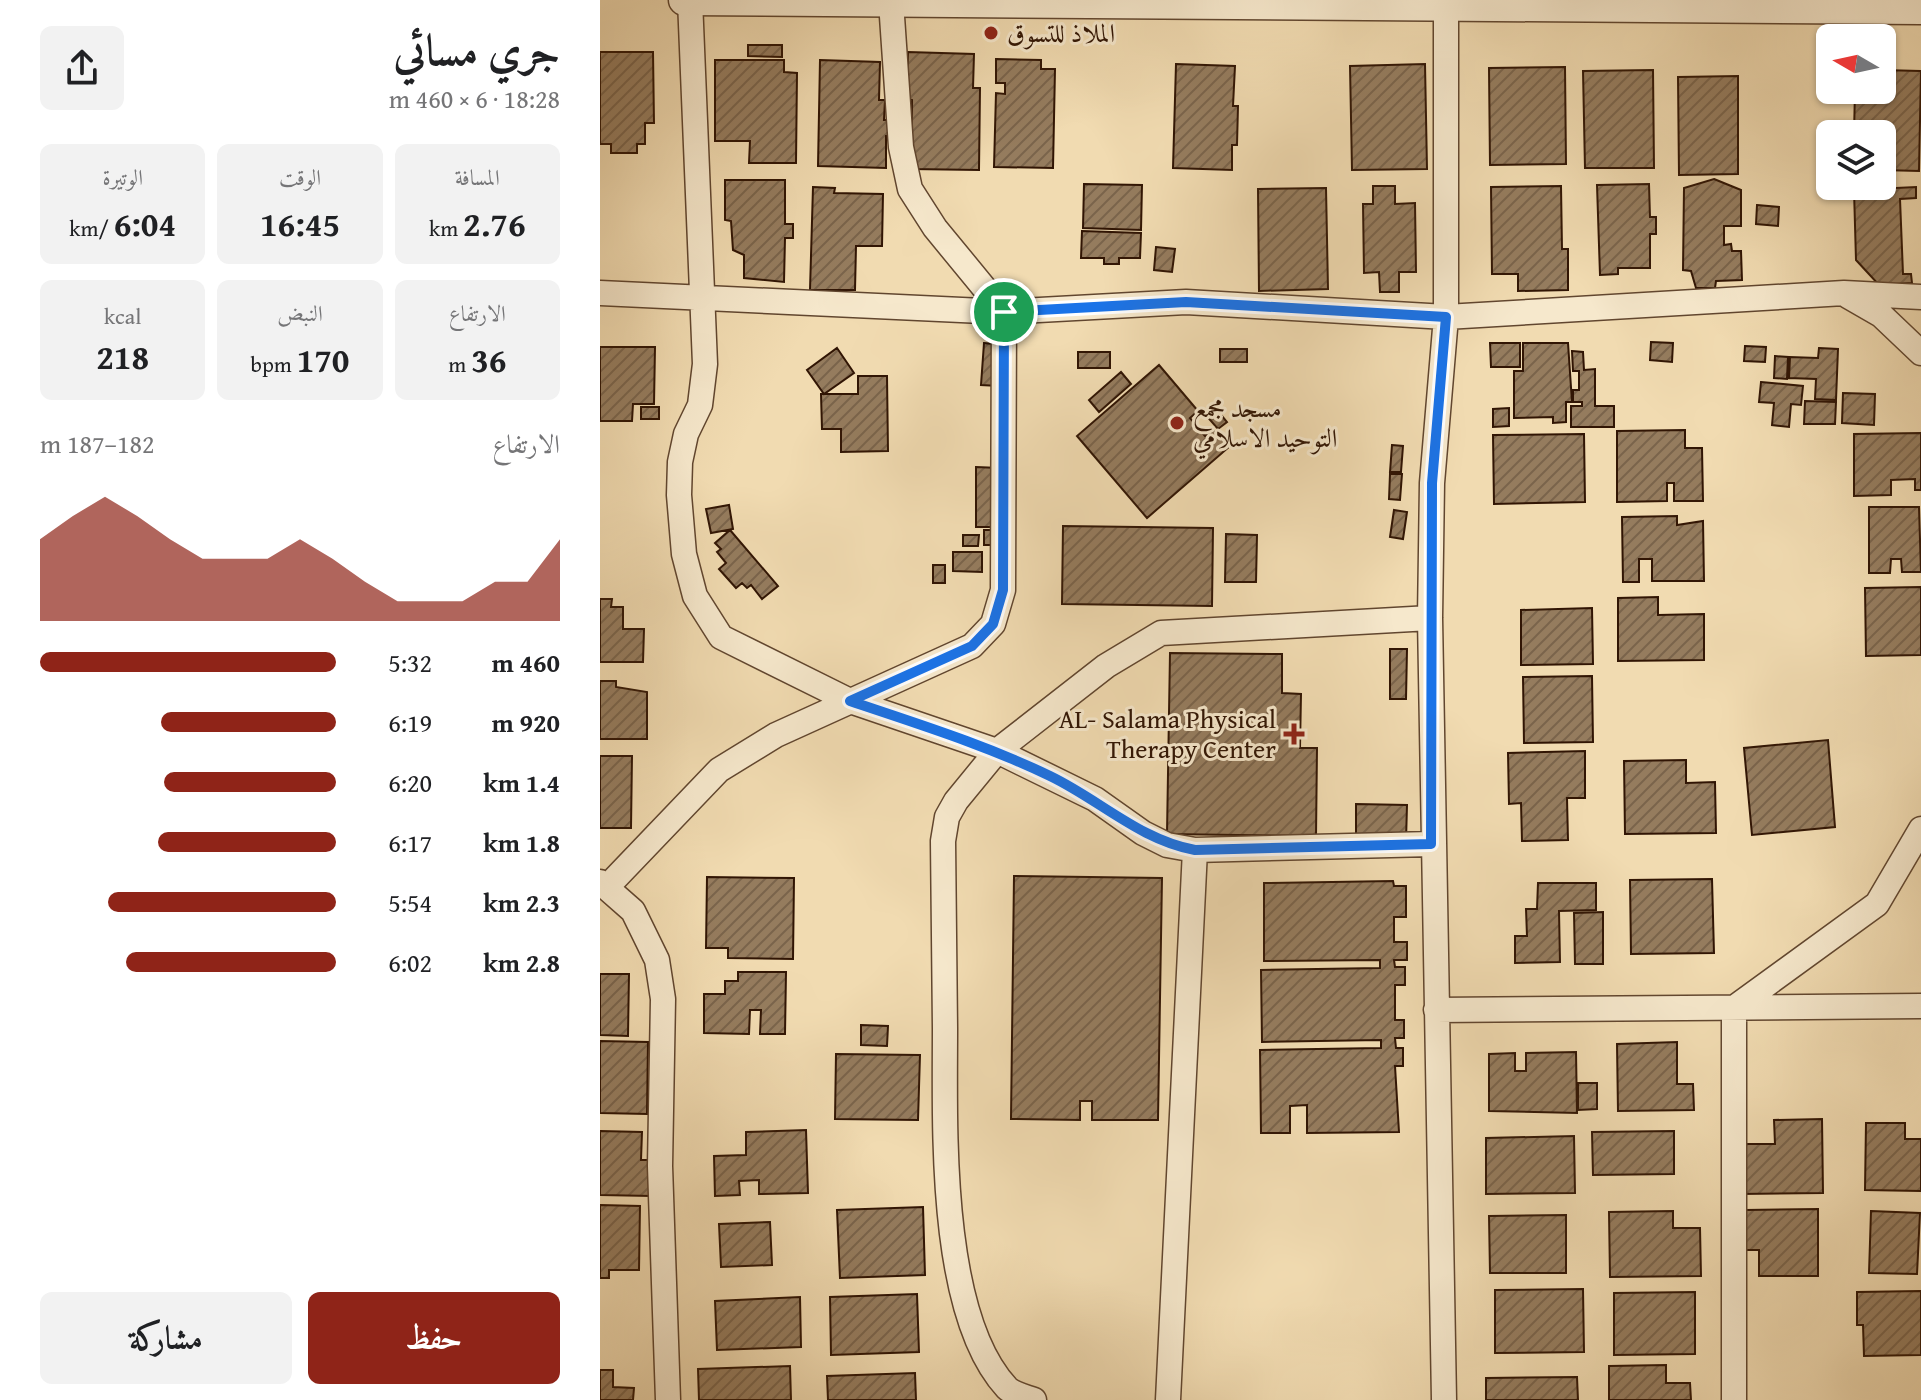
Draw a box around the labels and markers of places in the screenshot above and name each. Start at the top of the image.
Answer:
place label: الملاذ للتسوق [1007,13,1115,52]
marker: الملاذ للتسوق [982,24,1000,42]
pin [970,278,1038,346]
place label: مسجد مجمع التوحيد الاسلامي [1193,388,1337,460]
marker: مسجد مجمع التوحيد الاسلامي [1168,414,1186,432]
place label: AL- Salama Physical Therapy Center [1059,699,1276,768]
marker: AL- Salama Physical Therapy Center [1283,723,1305,745]

